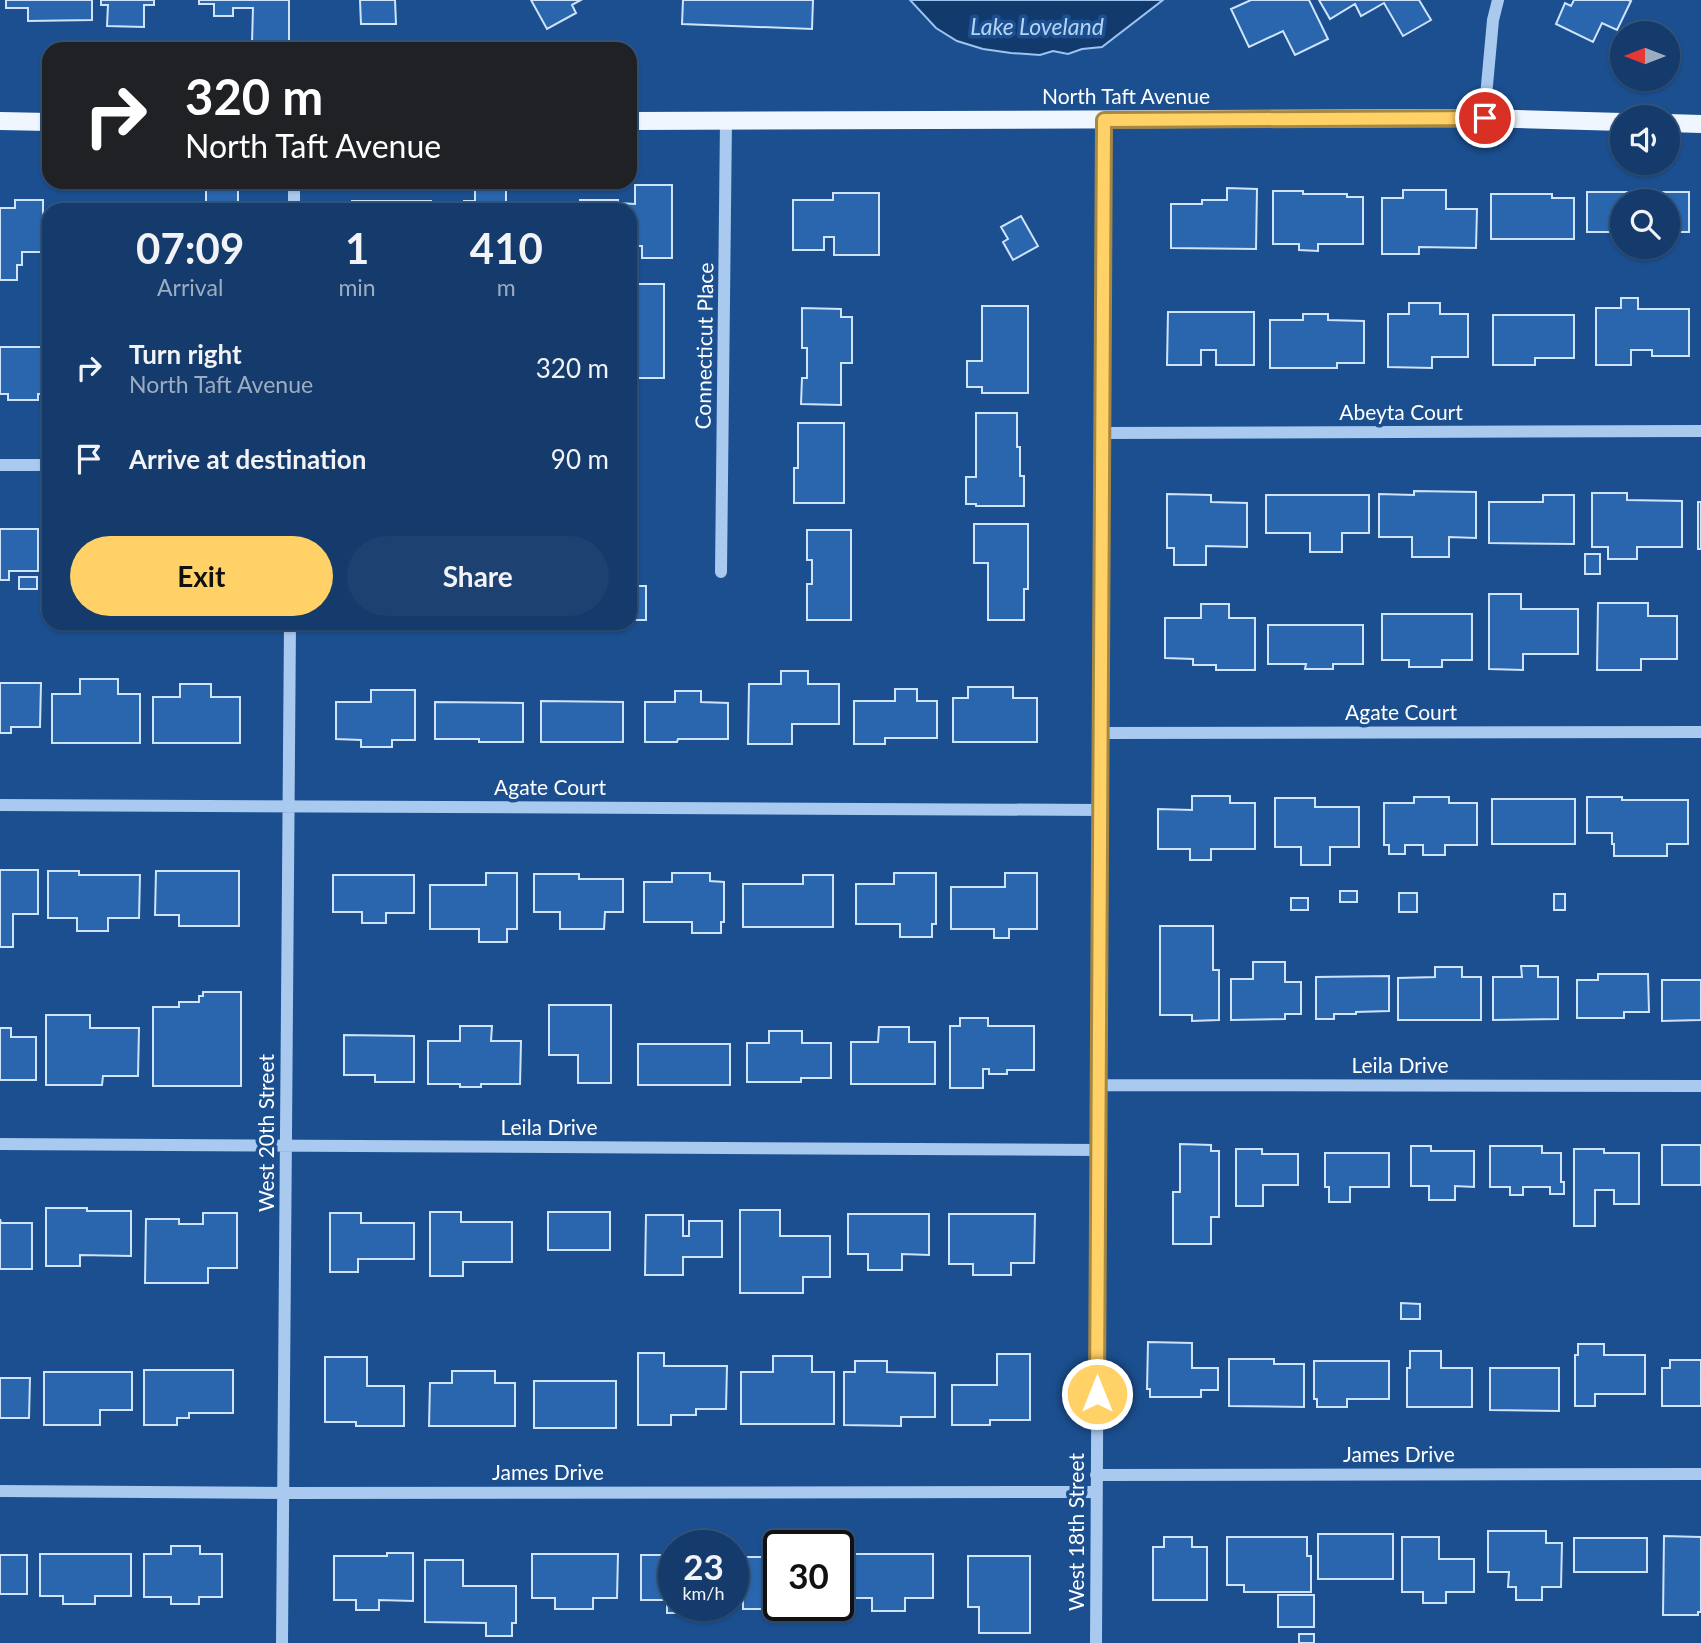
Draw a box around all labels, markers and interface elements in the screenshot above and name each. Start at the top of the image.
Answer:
water label: Lake Loveland [970,12,1104,40]
north arrow [1610,21,1680,91]
map controls [1610,21,1680,259]
text: 320 m [185,67,323,125]
icon: right [70,70,161,161]
street label: North Taft Avenue [1042,83,1210,108]
pin [1455,88,1515,148]
icon: arrive [1466,99,1504,137]
button: sound [1610,105,1680,175]
text: North Taft Avenue [185,126,441,165]
button: search [1610,189,1680,259]
text: 07:09 [136,223,244,273]
text: 1 [345,223,369,273]
text: 410 [470,223,543,273]
street label: Connecticut Place [690,262,717,430]
text: Arrival [157,273,223,301]
text: min [338,273,376,301]
text: m [497,273,516,301]
text: Turn right [129,338,242,370]
icon: right [70,349,108,387]
text: 320 m [536,352,609,384]
text: North Taft Avenue [129,370,313,398]
street label: Abeyta Court [1339,399,1463,424]
icon: arrive [70,440,108,478]
text: Arrive at destination [129,443,366,475]
text: 90 m [551,443,609,475]
button: Exit [70,536,333,616]
button: Share [347,536,609,616]
street label: Agate Court [1345,699,1457,724]
street label: Agate Court [494,774,606,799]
street label: Leila Drive [1352,1052,1448,1077]
street label: West 20th Street [253,1054,278,1212]
street label: Leila Drive [501,1114,597,1139]
position arrow [1060,1357,1134,1431]
street label: James Drive [1343,1441,1455,1466]
street label: West 18th Street [1063,1453,1088,1611]
street label: James Drive [492,1459,604,1484]
speed limit sign: 30 [763,1530,854,1621]
text: 23 [683,1545,724,1587]
text: km/h [682,1582,725,1604]

